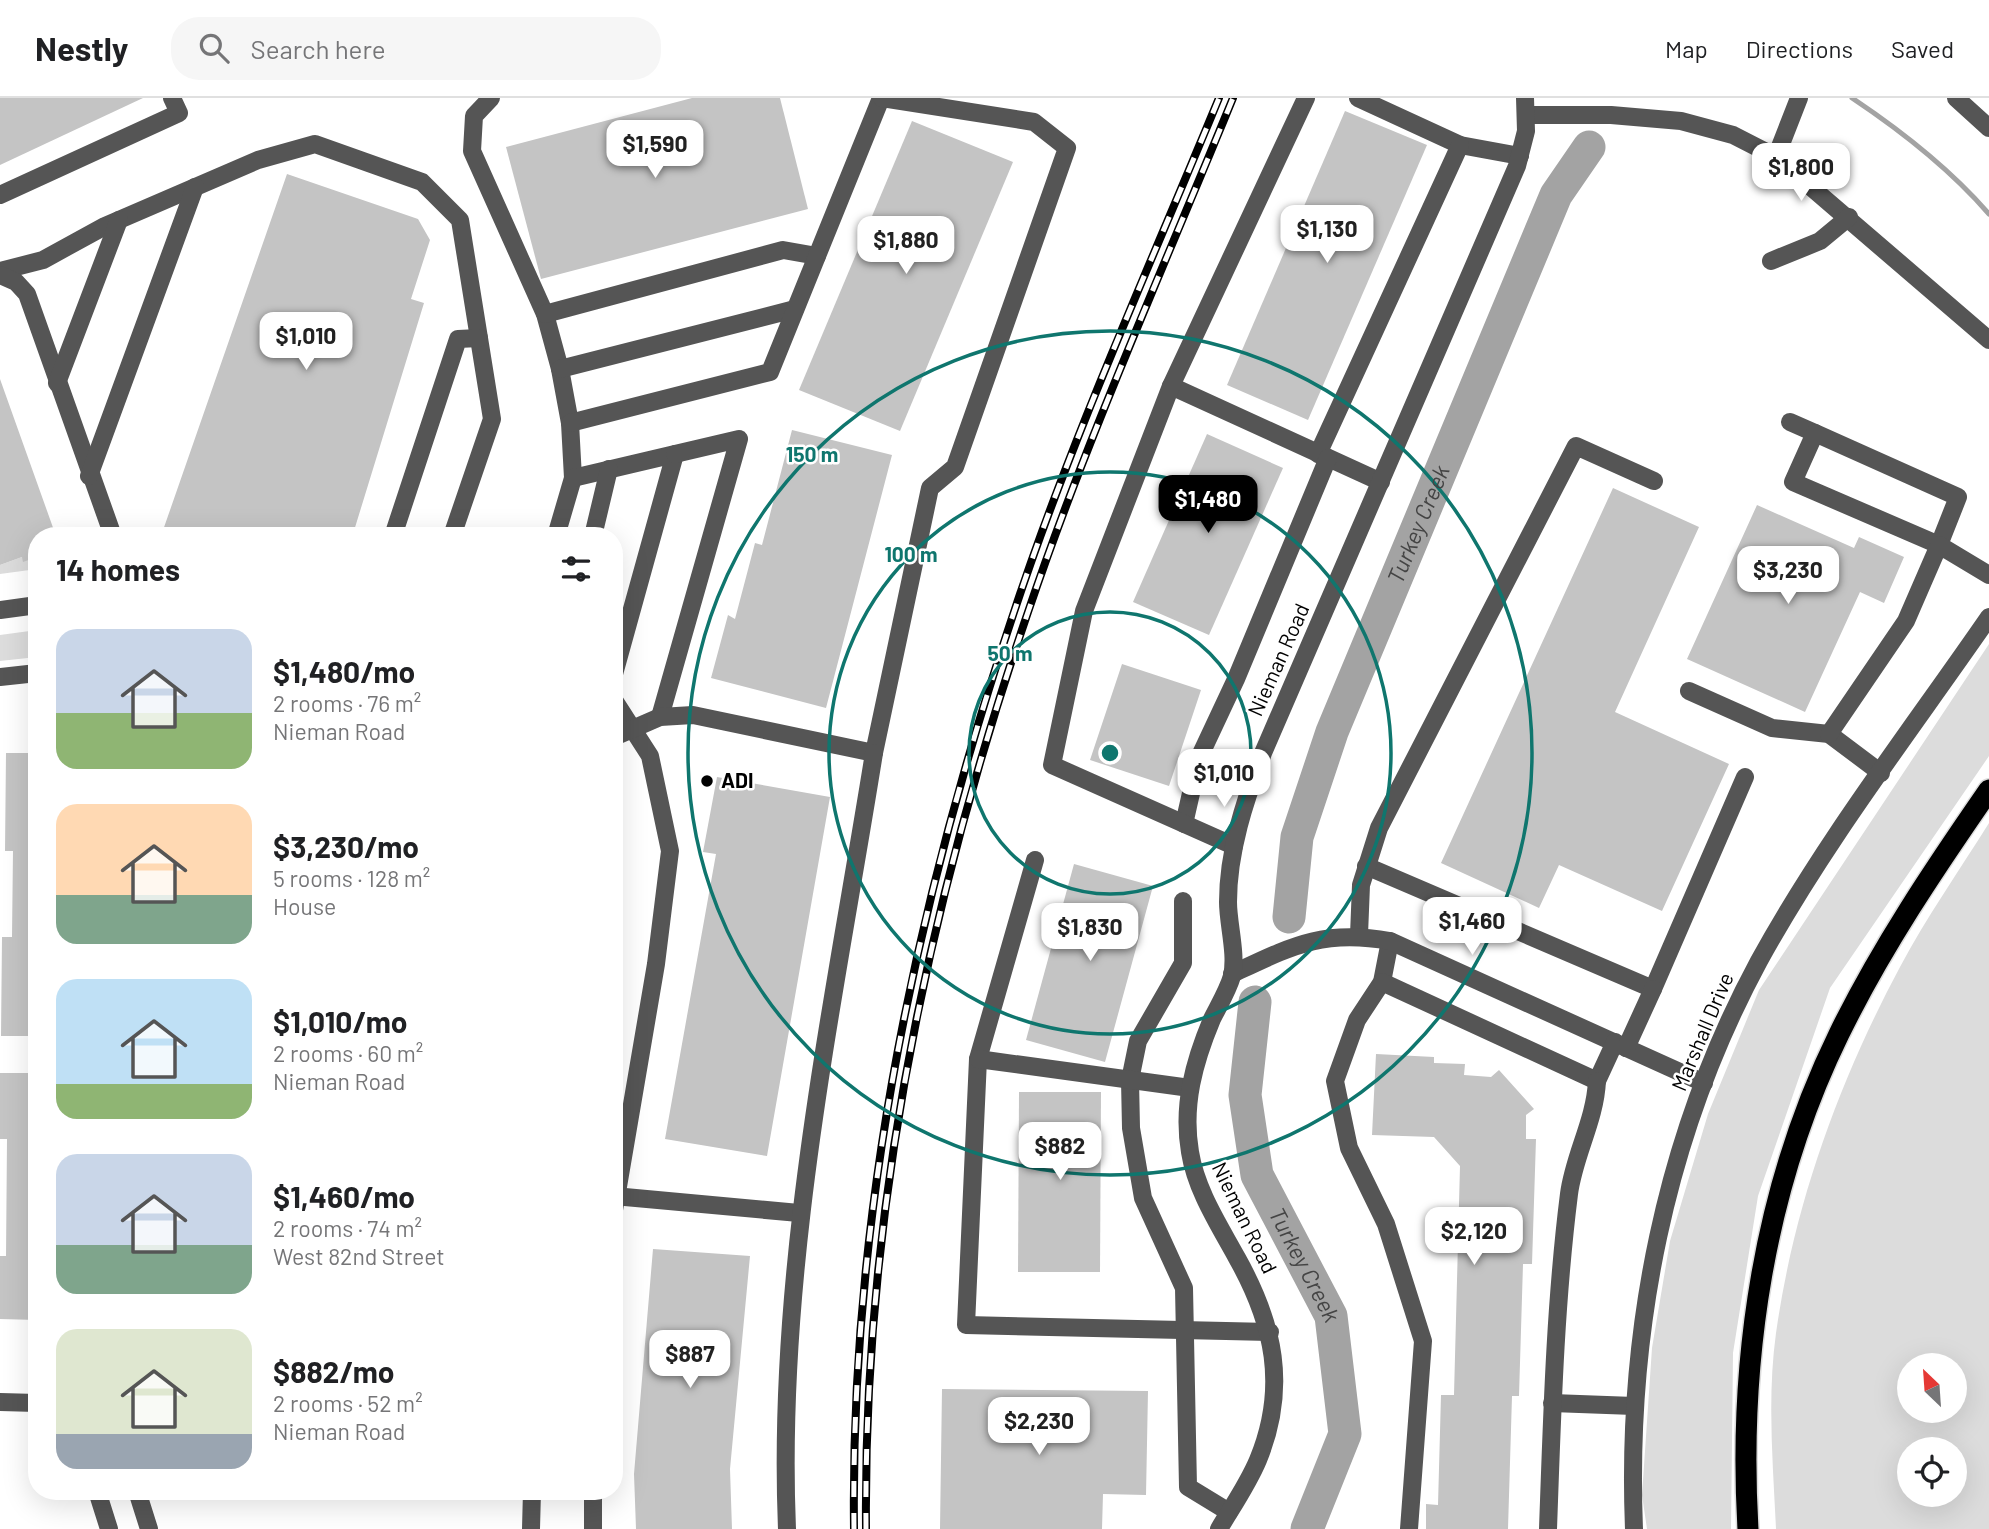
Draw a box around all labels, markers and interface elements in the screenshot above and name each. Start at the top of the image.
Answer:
search box [171,17,661,80]
text: Nestly [35,28,129,68]
icon: search [195,29,233,67]
text: Search here [251,33,386,64]
text: Map [1665,34,1708,63]
text: Directions [1746,34,1853,63]
text: Saved [1891,34,1954,63]
pin: $1,590 [598,120,712,180]
text: $1,590 [622,129,688,157]
pin: $1,800 [1744,144,1858,203]
text: $1,800 [1768,152,1834,180]
pin: $1,130 [1270,206,1384,265]
text: $1,130 [1296,214,1358,242]
pin: $1,880 [849,216,963,276]
text: $1,880 [873,225,939,253]
pin: $1,010 [249,313,363,372]
text: $1,010 [276,321,336,349]
text: 150 m [786,441,838,466]
water label: Turkey Creek [1381,461,1455,587]
pin: $1,480 [1151,476,1265,535]
text: $1,480 [1175,484,1241,512]
text: 100 m [884,541,938,566]
pin: $3,230 [1731,546,1845,606]
icon: filters [557,550,595,588]
text: 14 homes [56,551,180,587]
text: $3,230 [1753,555,1823,583]
street label: Nieman Road [1242,599,1314,720]
text: 50 m [987,640,1033,665]
text: $1,480/mo [273,653,415,689]
icon: home [112,657,196,741]
text: 2 rooms · 76 m² [273,689,421,717]
text: Nieman Road [273,717,405,745]
centre of rings [1098,741,1122,765]
pin: $1,010 [1167,750,1281,809]
text: $1,010 [1194,758,1254,786]
place label: ADI [721,767,754,792]
marker: ADI [699,773,715,789]
text: $3,230/mo [273,828,419,864]
icon: home [112,832,196,916]
text: 5 rooms · 128 m² [273,864,430,892]
text: House [273,892,336,920]
pin: $1,460 [1415,898,1529,957]
pin: $1,830 [1033,904,1147,963]
text: $1,460 [1439,906,1505,934]
text: $1,830 [1057,912,1123,940]
street label: Marshall Drive [1665,968,1738,1094]
text: $1,010/mo [273,1003,407,1039]
icon: home [112,1007,196,1091]
text: 2 rooms · 60 m² [273,1039,423,1067]
text: Nieman Road [273,1067,405,1095]
pin: $882 [1019,1122,1101,1182]
text: $882 [1035,1131,1085,1159]
street label: Nieman Road [1208,1158,1283,1277]
text: $1,460/mo [273,1178,415,1214]
icon: home [112,1182,196,1266]
water label: Turkey Creek [1264,1202,1347,1327]
pin: $2,120 [1417,1208,1531,1267]
text: 2 rooms · 74 m² [273,1214,422,1242]
text: $2,120 [1441,1216,1507,1244]
text: West 82nd Street [273,1242,445,1270]
pin: $887 [649,1330,731,1390]
text: $887 [665,1339,715,1367]
text: $882/mo [273,1353,394,1389]
north arrow [1897,1353,1967,1423]
map controls [1897,1353,1967,1507]
icon: home [112,1357,196,1441]
text: 2 rooms · 52 m² [273,1389,423,1417]
pin: $2,230 [982,1398,1096,1457]
text: $2,230 [1004,1406,1074,1434]
text: Nieman Road [273,1417,405,1445]
button: locate [1897,1437,1967,1507]

